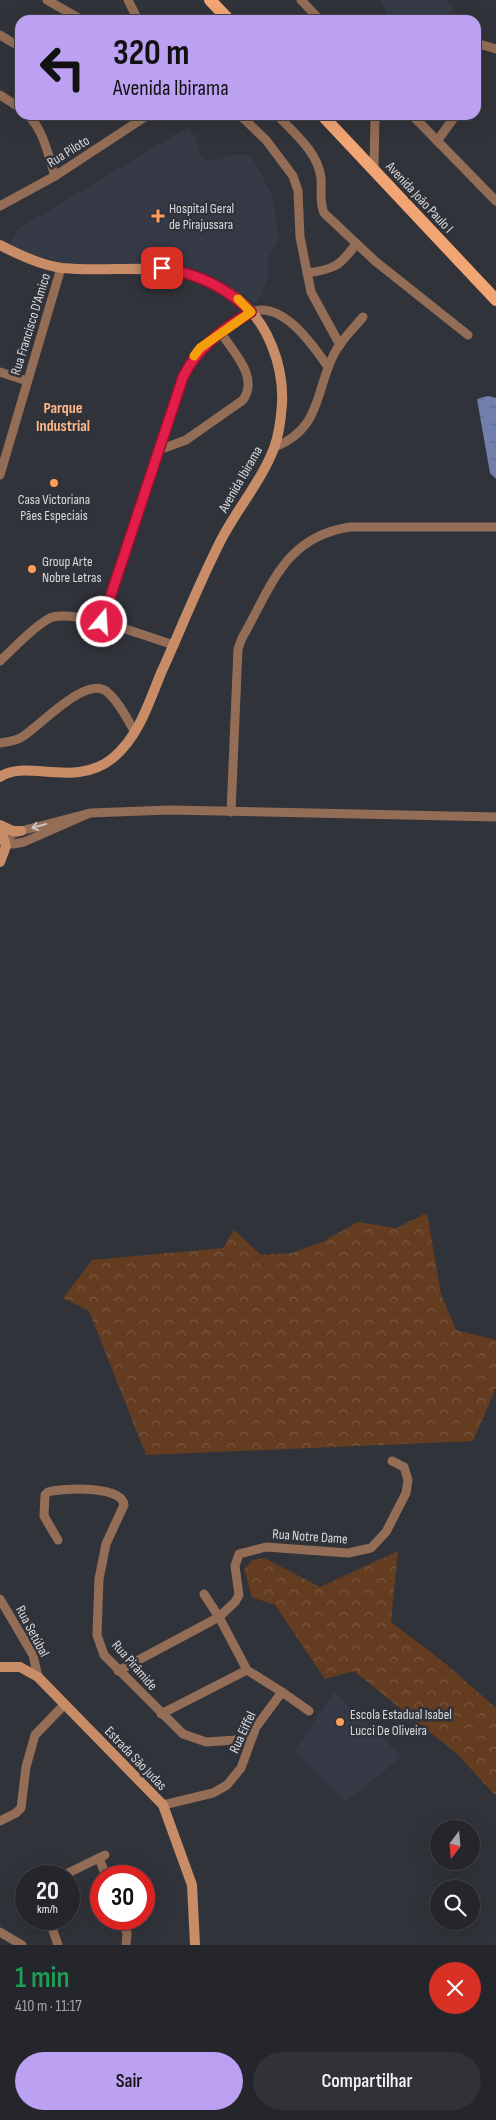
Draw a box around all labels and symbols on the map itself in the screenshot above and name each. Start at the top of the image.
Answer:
street label: Rua Piloto [44,132,93,171]
street label: Avenida João Paulo I [382,157,457,237]
place label: Hospital Geral de Pirajussara [169,200,234,233]
marker: Hospital Geral de Pirajussara [151,209,165,223]
pin [141,247,183,289]
street label: Rua Francisco D'Amico [7,271,54,377]
district label: Parque Industrial [36,399,90,436]
street label: Avenida Ibirama [214,443,266,516]
marker: Casa Victoriana Pães Especiais [48,477,60,489]
place label: Casa Victoriana Pães Especiais [18,491,90,524]
place label: Group Arte Nobre Letras [42,553,102,586]
marker: Group Arte Nobre Letras [26,563,38,575]
position arrow [75,595,127,647]
one-way arrow [31,822,47,831]
street label: Rua Notre Dame [272,1525,348,1548]
street label: Rua Setúbal [12,1603,53,1660]
street label: Rua Pirâmide [108,1637,161,1694]
place label: Escola Estadual Isabel Lucci De Oliveira [350,1706,452,1739]
street label: Rua Eiffel [225,1709,260,1756]
marker: Escola Estadual Isabel Lucci De Oliveira [334,1716,346,1728]
street label: Estrada São Judas [101,1723,170,1794]
north arrow [430,1820,480,1870]
speed limit sign: 30 [90,1865,155,1930]

